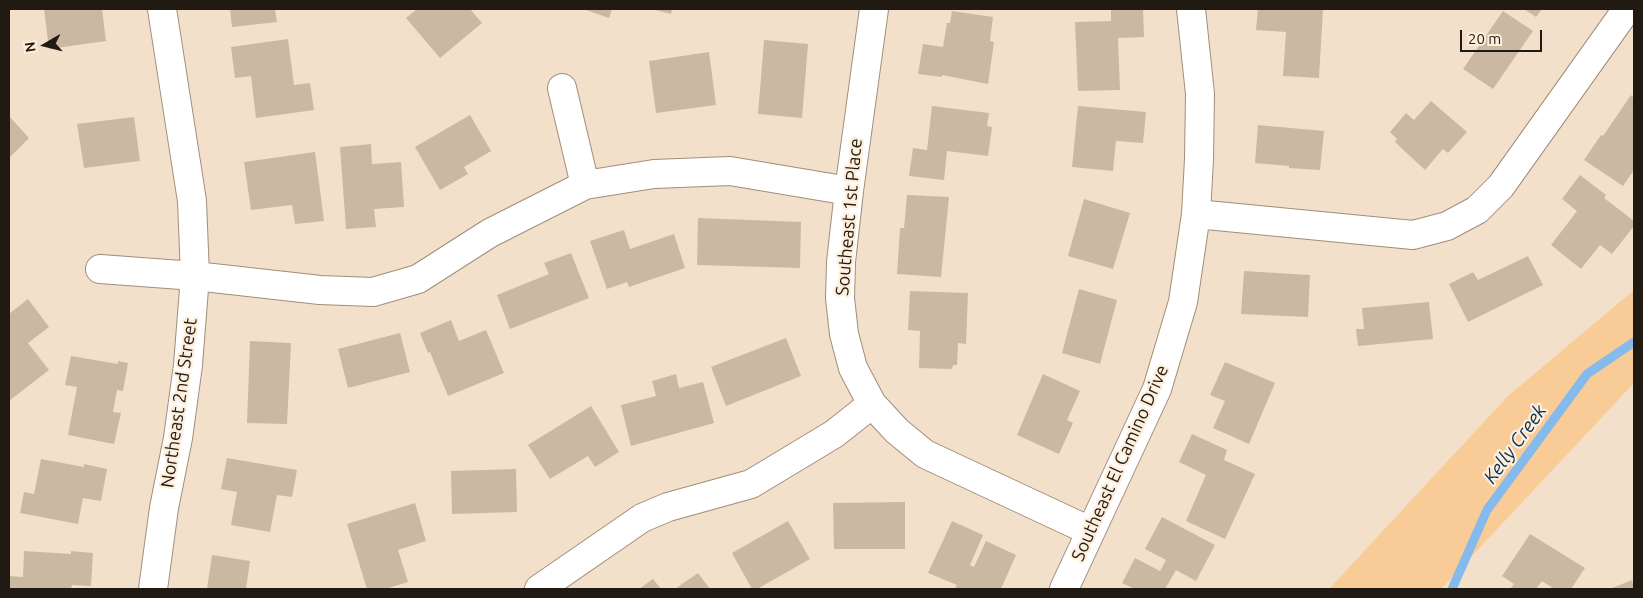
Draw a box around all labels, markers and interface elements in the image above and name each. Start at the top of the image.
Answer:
north arrow [20,20,70,70]
scale bar [1463,20,1546,52]
text: 20 m [1468,30,1501,47]
text: N [21,41,39,53]
street label: Southeast 1st Place [831,137,867,297]
street label: Northeast 2nd Street [156,317,202,489]
street label: Southeast El Camino Drive [1067,362,1173,564]
water label: Kelly Creek [1479,400,1551,488]

